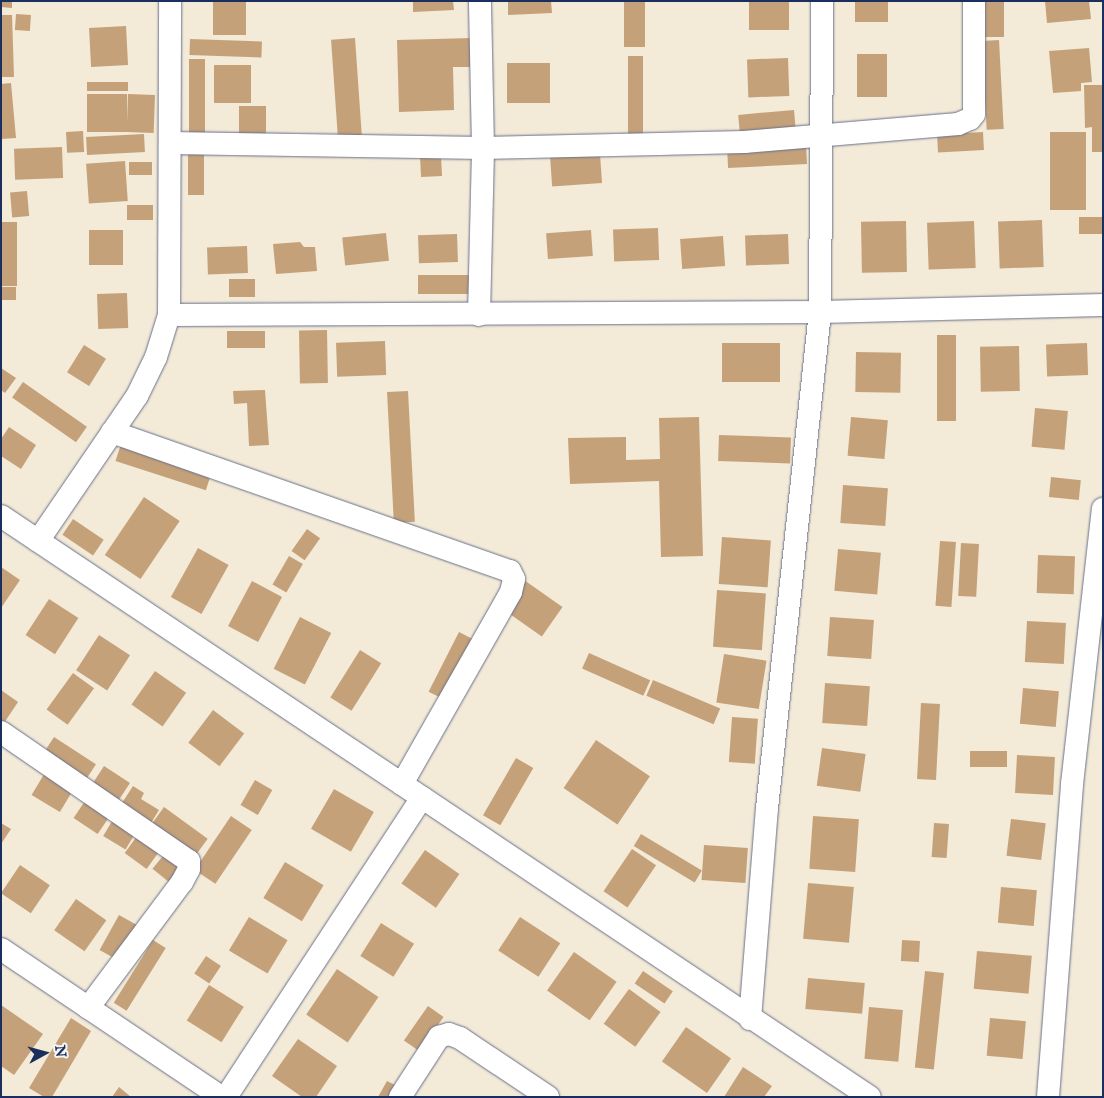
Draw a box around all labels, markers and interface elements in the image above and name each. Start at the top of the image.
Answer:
north arrow [20,1028,70,1078]
text: N [50,1044,70,1058]

